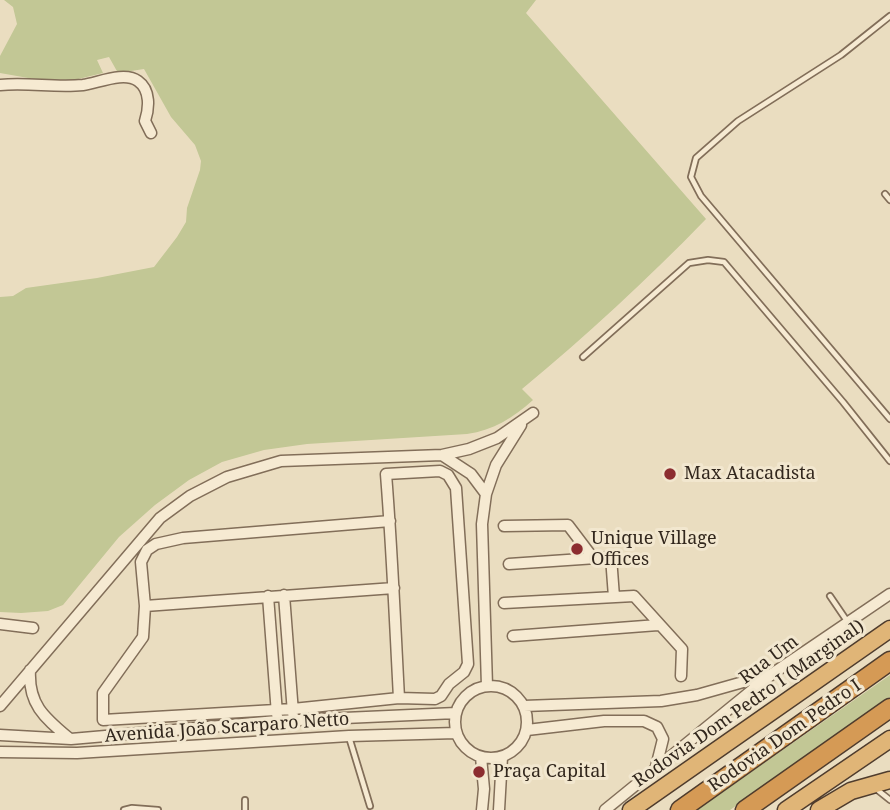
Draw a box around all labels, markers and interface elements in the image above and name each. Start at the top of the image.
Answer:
place label: Max Atacadista [684,463,816,485]
marker: Max Atacadista [662,466,678,482]
place label: Unique Village Offices [591,528,717,570]
marker: Unique Village Offices [569,541,585,557]
street label: Rodovia Dom Pedro I (Marginal) [629,616,869,792]
street label: Rua Um [735,631,803,689]
street label: Rodovia Dom Pedro I [704,675,866,797]
street label: Avenida João Scarparo Netto [104,709,350,747]
place label: Praça Capital [493,761,606,783]
marker: Praça Capital [471,764,487,780]

